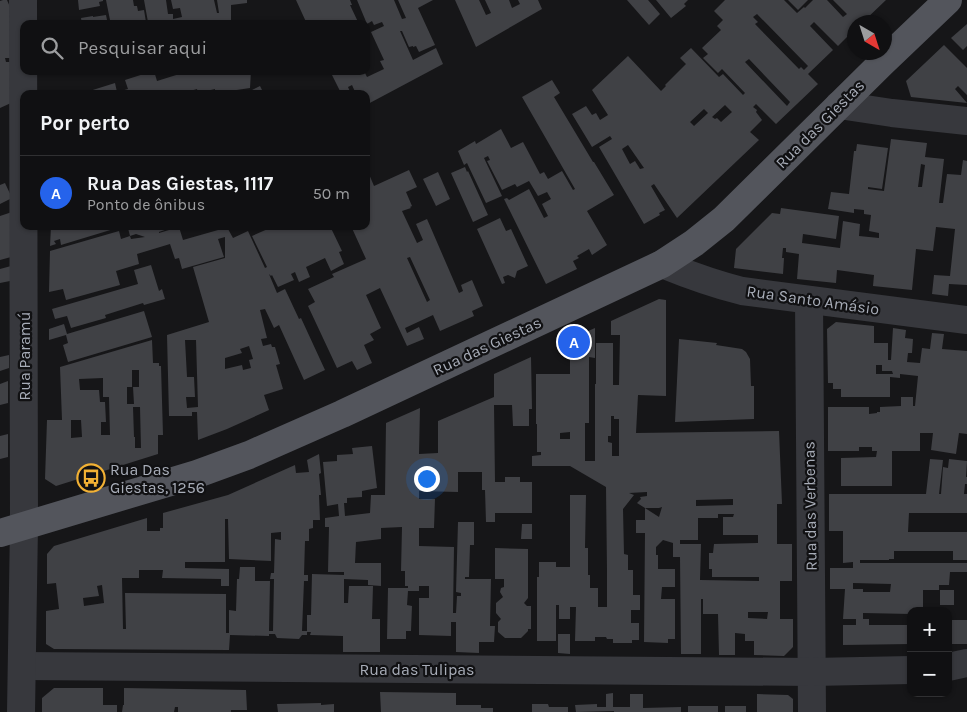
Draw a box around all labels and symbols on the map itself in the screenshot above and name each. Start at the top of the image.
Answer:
north arrow [847,15,892,60]
street label: Rua das Giestas [772,76,868,172]
street label: Rua Santo Amásio [745,281,881,319]
street label: Rua Paramú [15,311,34,401]
street label: Rua das Giestas [430,313,544,379]
pin: A [558,323,590,361]
street label: Rua das Verbenas [799,441,821,571]
place label: Rua Das Giestas, 1256 [110,460,205,497]
bus stop icon: Rua Das Giestas, 1256 [76,463,106,493]
your location [414,466,440,492]
street label: Rua das Tulipas [360,660,475,679]

